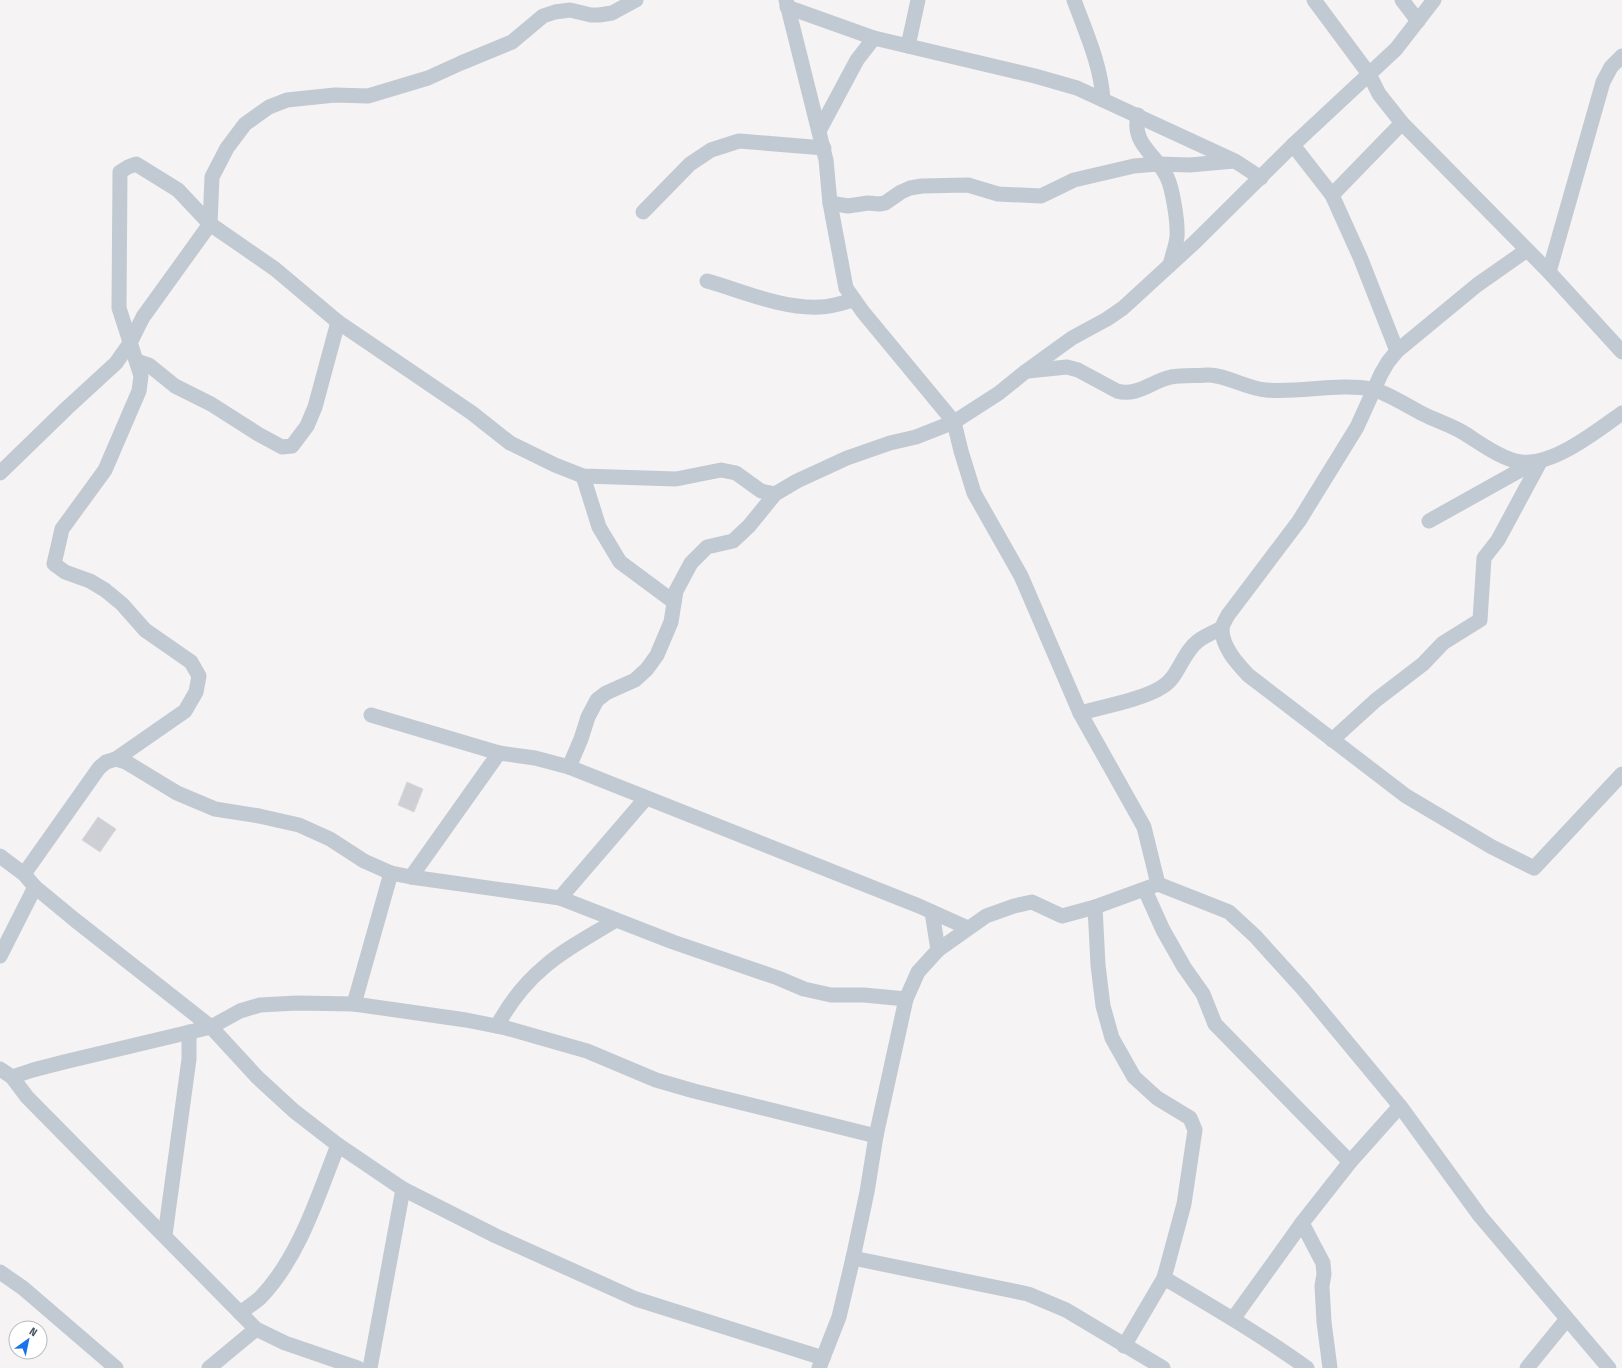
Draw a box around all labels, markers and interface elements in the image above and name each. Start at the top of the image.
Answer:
north arrow [8,1320,48,1360]
text: N [27,1325,39,1339]

